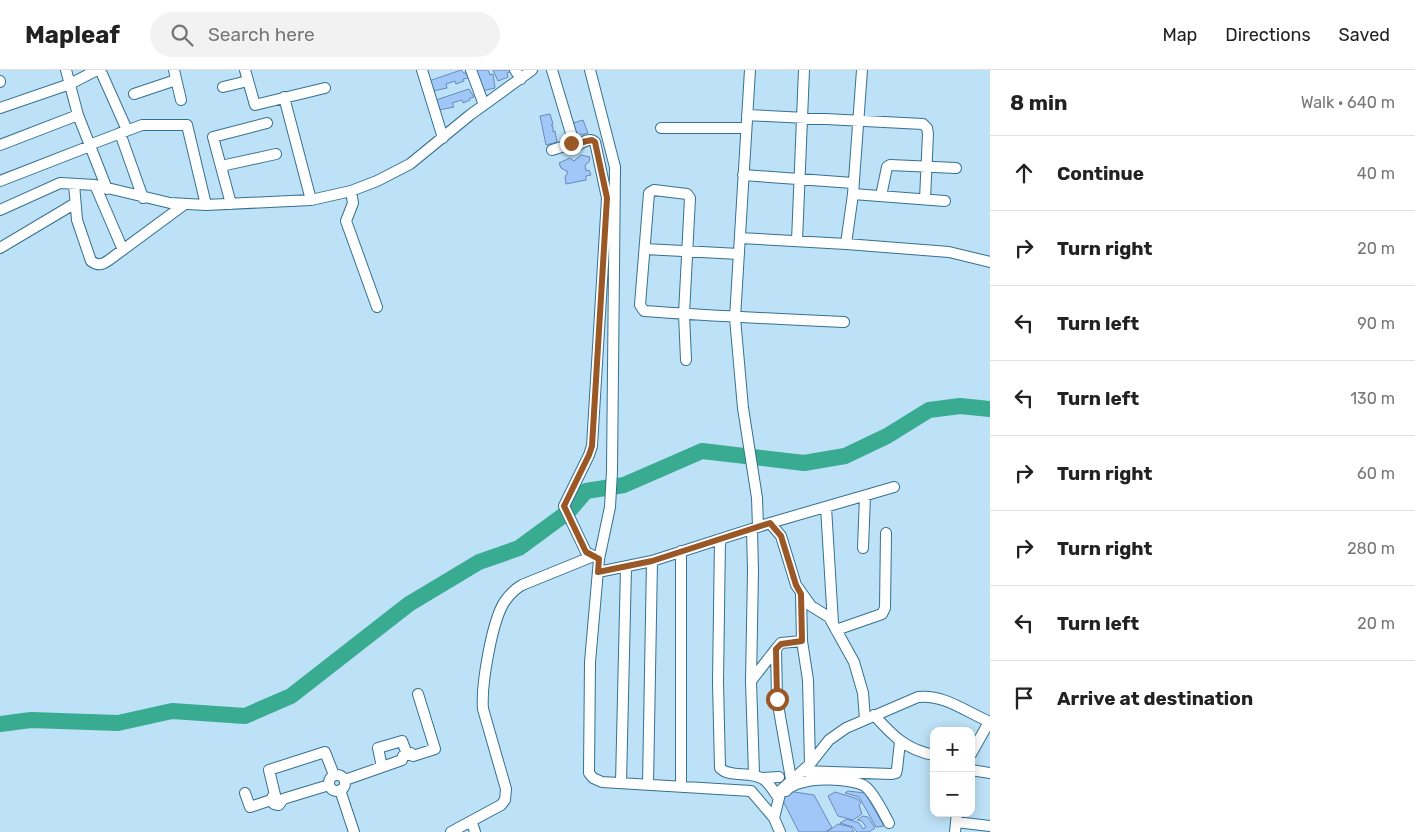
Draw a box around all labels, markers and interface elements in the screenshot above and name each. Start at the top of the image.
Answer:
search box [150,12,500,57]
text: Mapleaf [25,21,120,49]
icon: search [168,21,196,49]
text: Search here [208,23,315,46]
text: Map [1162,24,1197,46]
text: Directions [1225,24,1311,46]
text: Saved [1339,24,1390,46]
text: 8 min [1010,90,1067,115]
text: Walk · 640 m [1301,93,1395,112]
route end [560,132,583,155]
icon: ahead [1010,159,1038,187]
text: Continue [1057,162,1144,185]
text: 40 m [1357,164,1395,183]
icon: right [1010,234,1038,262]
text: Turn right [1057,237,1152,260]
text: 20 m [1357,239,1395,258]
icon: left [1010,309,1038,337]
text: Turn left [1057,312,1139,335]
text: 90 m [1357,314,1395,333]
icon: left [1010,384,1038,412]
text: Turn left [1057,387,1139,410]
text: 130 m [1350,389,1395,408]
icon: right [1010,459,1038,487]
text: Turn right [1057,462,1152,485]
text: 60 m [1357,464,1395,483]
icon: right [1010,534,1038,562]
text: Turn right [1057,537,1152,560]
text: 280 m [1347,539,1395,558]
icon: left [1010,609,1038,637]
text: Turn left [1057,612,1139,635]
text: 20 m [1357,614,1395,633]
icon: arrive [1010,684,1038,712]
text: Arrive at destination [1057,687,1253,710]
route start [766,688,789,711]
map controls [930,727,975,817]
button: + [930,727,975,772]
button: − [930,772,975,817]

